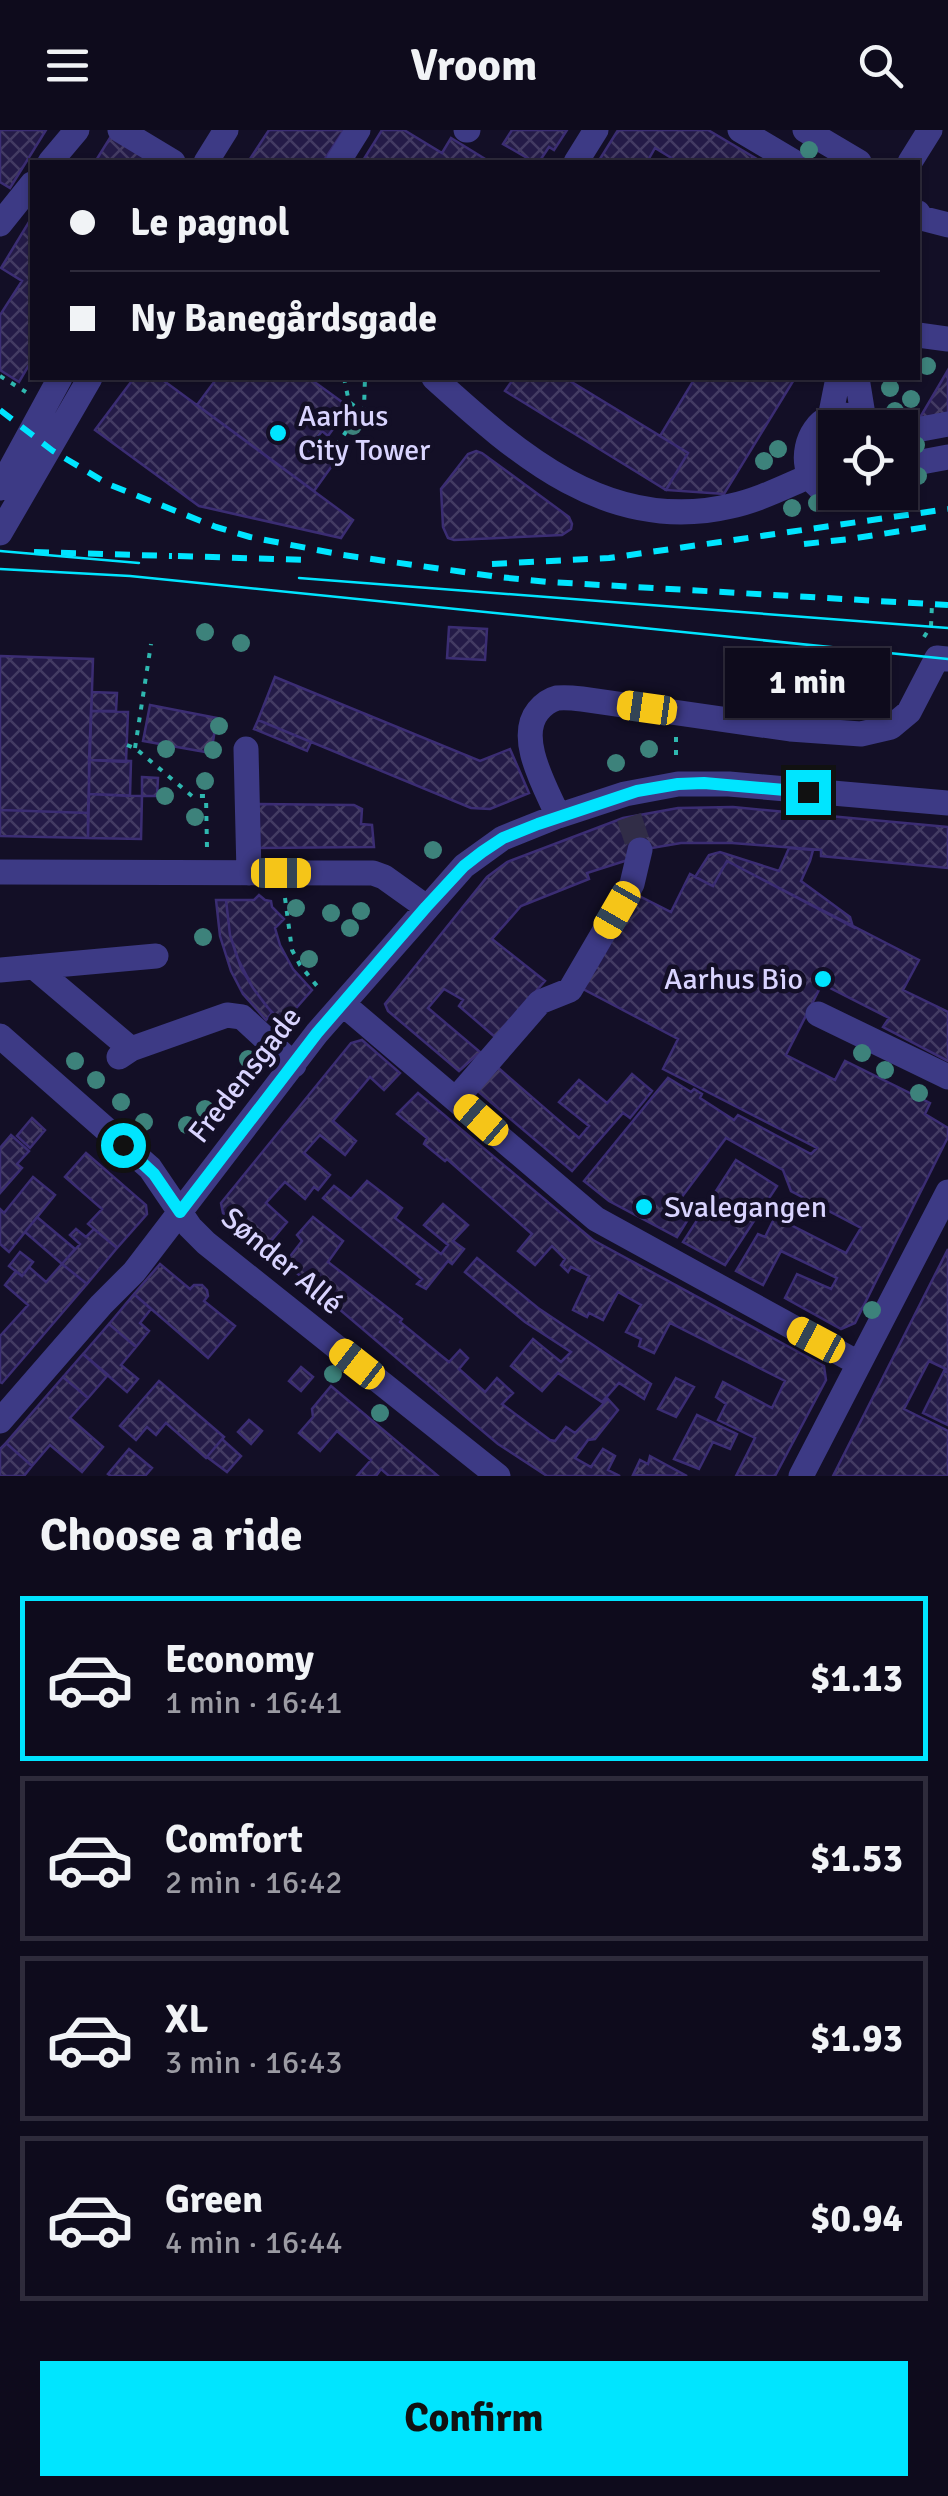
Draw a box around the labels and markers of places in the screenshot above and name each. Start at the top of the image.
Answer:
place label: Aarhus City Tower [298,398,430,469]
marker: Aarhus City Tower [267,422,289,444]
place label: Aarhus Bio [664,961,803,998]
marker: Aarhus Bio [812,968,834,990]
place label: Svalegangen [664,1189,827,1226]
marker: Svalegangen [633,1196,655,1218]

